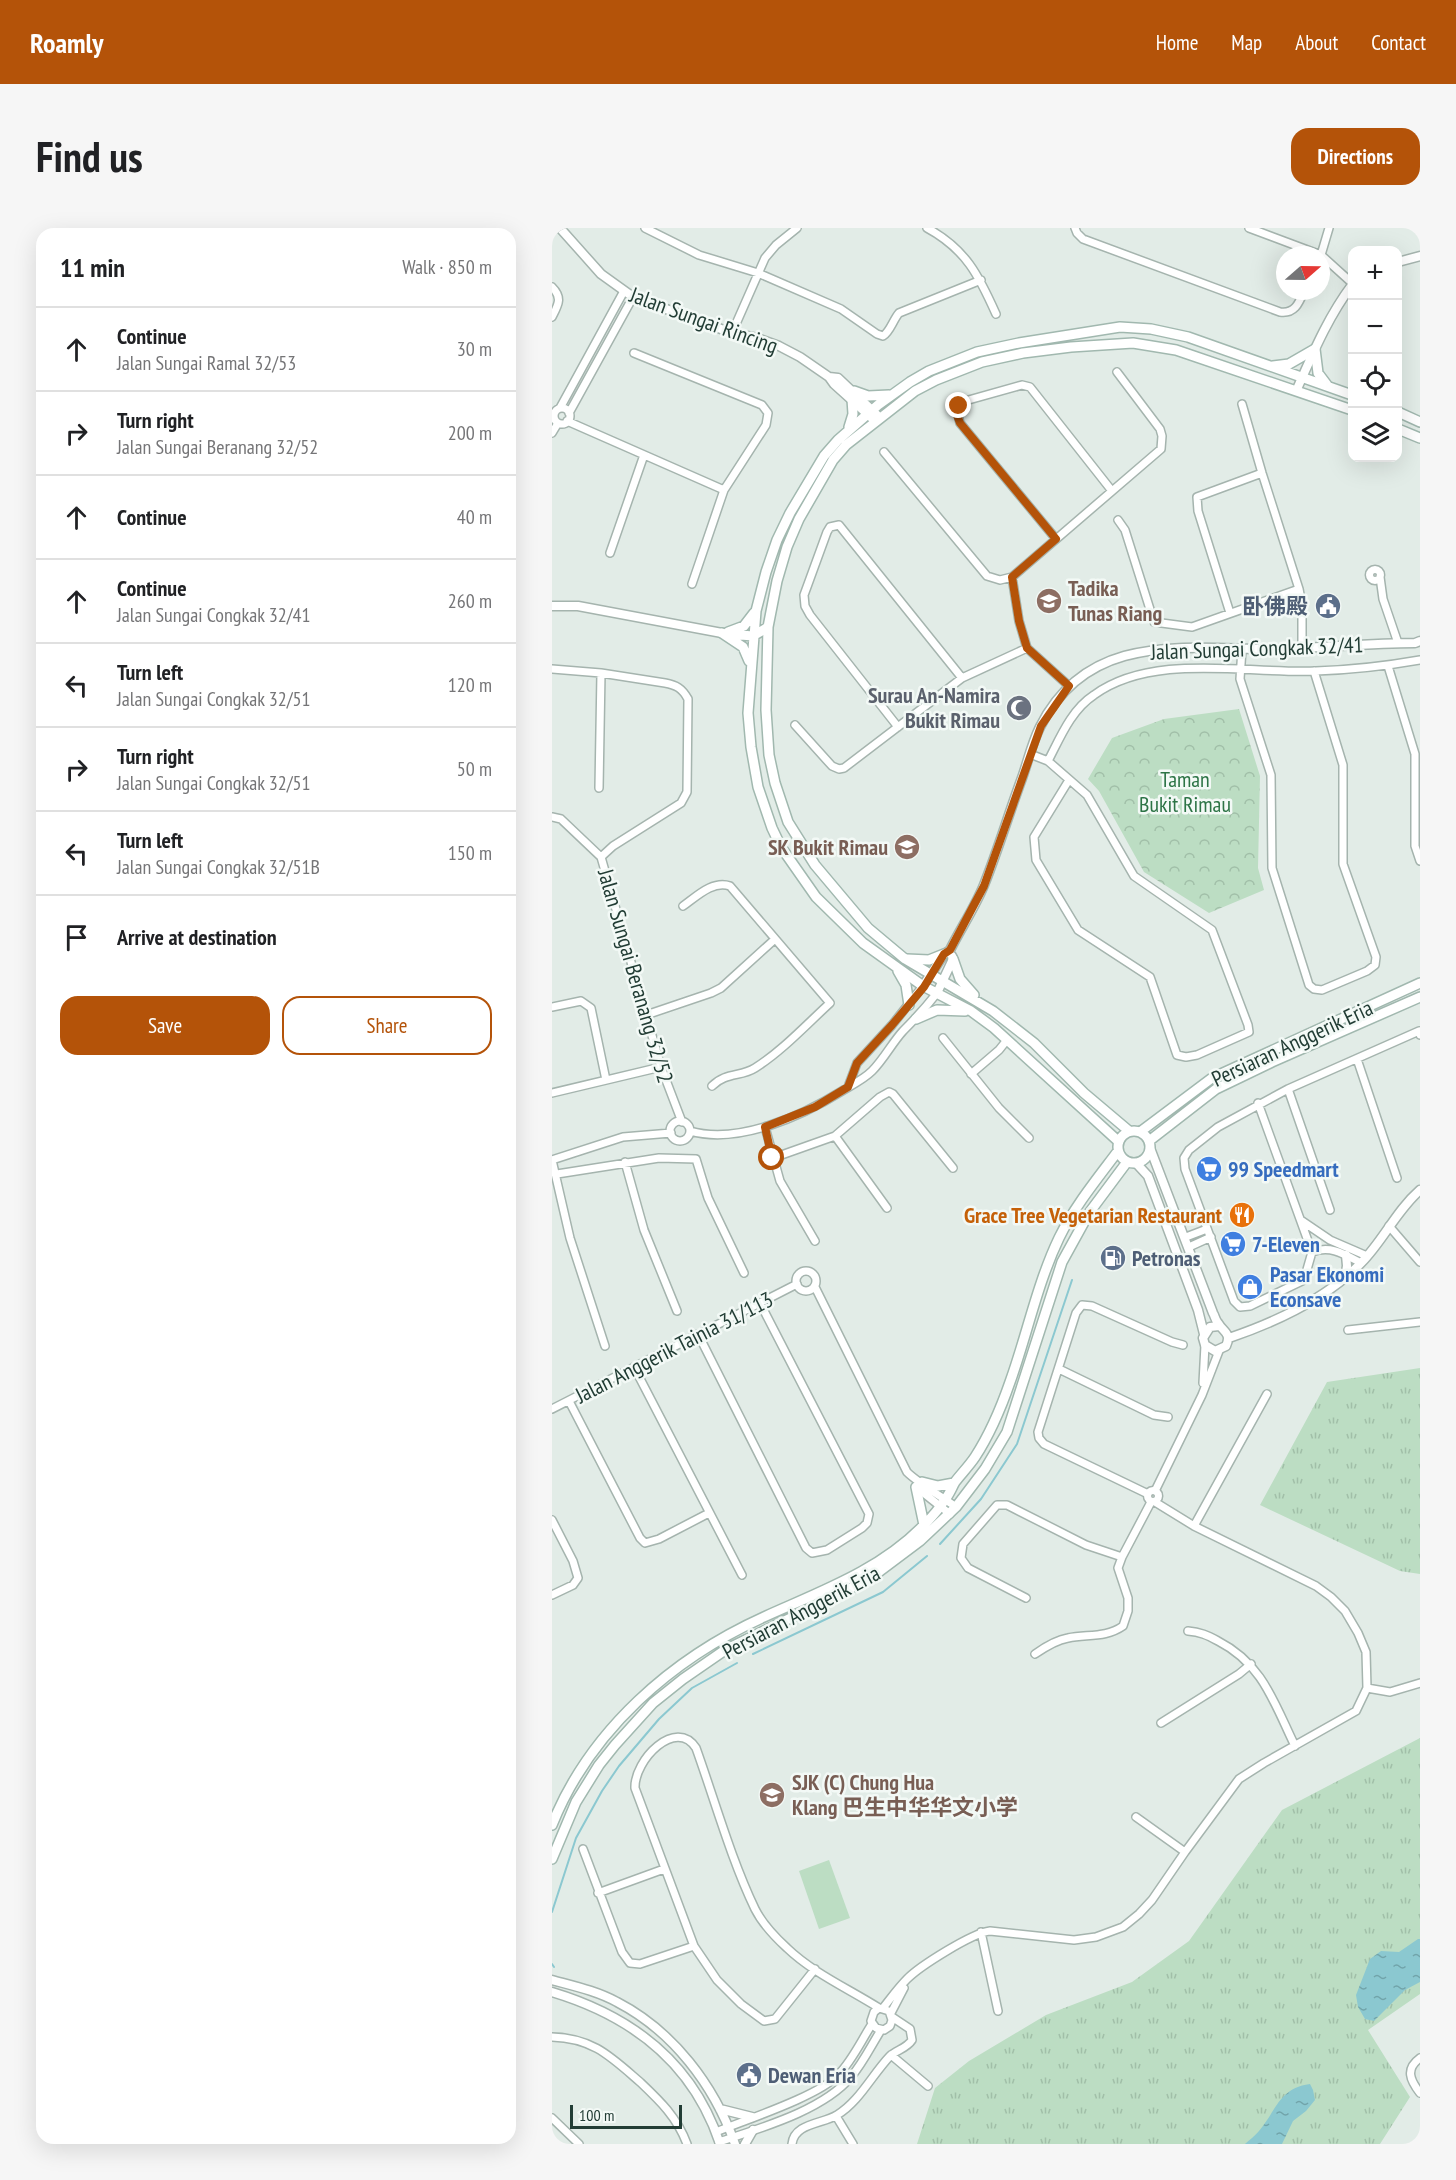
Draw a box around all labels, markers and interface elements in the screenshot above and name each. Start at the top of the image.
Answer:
text: Roamly [30,24,104,61]
text: Home [1156,29,1198,56]
text: Map [1231,29,1262,56]
text: About [1295,29,1338,56]
text: Contact [1371,29,1426,56]
button: Directions [1291,128,1420,185]
text: Find us [36,129,143,184]
north arrow [1276,246,1330,300]
map controls [1348,246,1402,462]
button: + [1348,246,1402,300]
text: 11 min [60,251,125,284]
text: Walk · 850 m [402,254,492,280]
street label: Jalan Sungai Rincing [625,280,782,360]
button: − [1348,300,1402,354]
text: Continue [117,322,187,350]
icon: ahead [60,333,93,366]
text: 30 m [457,336,492,362]
text: Jalan Sungai Ramal 32/53 [117,350,296,376]
button: locate [1348,354,1402,408]
route end [945,392,971,418]
text: Turn right [117,406,194,434]
button: layers [1348,408,1402,462]
icon: right [60,417,93,450]
text: 200 m [448,420,492,446]
text: Jalan Sungai Beranang 32/52 [117,434,318,460]
icon: ahead [60,501,93,534]
text: Continue [117,503,187,531]
text: 40 m [457,504,492,530]
text: Continue [117,574,187,602]
place label: Tadika Tunas Riang [1068,574,1162,627]
icon: ahead [60,585,93,618]
school or university icon: Tadika Tunas Riang [1034,586,1064,616]
text: 260 m [448,588,492,614]
public building icon: 卧佛殿 [1313,591,1343,621]
place label: 卧佛殿 [1242,592,1308,620]
text: Jalan Sungai Congkak 32/41 [117,602,311,628]
street label: Jalan Sungai Congkak 32/41 [1149,630,1364,666]
text: Turn left [117,658,183,686]
icon: left [60,669,93,702]
text: 120 m [448,672,492,698]
place label: Surau An-Namira Bukit Rimau [868,681,1000,734]
text: Jalan Sungai Congkak 32/51 [117,686,311,712]
mosque icon: Surau An-Namira Bukit Rimau [1004,693,1034,723]
text: Turn right [117,742,194,770]
icon: right [60,753,93,786]
text: 50 m [457,756,492,782]
park label: Taman Bukit Rimau [1139,765,1231,818]
text: Jalan Sungai Congkak 32/51 [117,770,311,796]
text: Turn left [117,826,183,854]
school or university icon: SK Bukit Rimau [892,832,922,862]
place label: SK Bukit Rimau [768,833,888,861]
icon: left [60,837,93,870]
text: 150 m [448,840,492,866]
text: Jalan Sungai Congkak 32/51B [117,854,320,880]
street label: Jalan Sungai Beranang 32/52 [592,865,680,1086]
icon: arrive [60,921,93,954]
text: Arrive at destination [117,923,277,951]
street label: Persiaran Anggerik Eria [1207,993,1377,1093]
button: Save [60,996,270,1055]
button: Share [282,996,492,1055]
route start [758,1144,784,1170]
supermarket icon: 99 Speedmart [1194,1154,1224,1184]
place label: 99 Speedmart [1228,1155,1339,1183]
restaurant icon: Grace Tree Vegetarian Restaurant [1227,1200,1257,1230]
place label: Grace Tree Vegetarian Restaurant [964,1201,1223,1229]
supermarket icon: 7-Eleven [1218,1229,1248,1259]
place label: 7-Eleven [1252,1230,1320,1258]
fuel station icon: Petronas [1098,1243,1128,1273]
place label: Petronas [1132,1244,1201,1272]
place label: Pasar Ekonomi Econsave [1270,1260,1384,1313]
shop icon: Pasar Ekonomi Econsave [1235,1272,1265,1302]
street label: Jalan Anggerik Tainia 31/113 [570,1285,778,1409]
street label: Persiaran Anggerik Eria [717,1559,885,1665]
place label: SJK (C) Chung Hua Klang 巴生中华华文小学 [792,1768,1018,1821]
school or university icon: SJK (C) Chung Hua Klang 巴生中华华文小学 [757,1780,787,1810]
public building icon: Dewan Eria [734,2060,764,2090]
place label: Dewan Eria [768,2061,856,2089]
scale bar [570,2102,682,2130]
text: 100 m [579,2105,614,2125]

